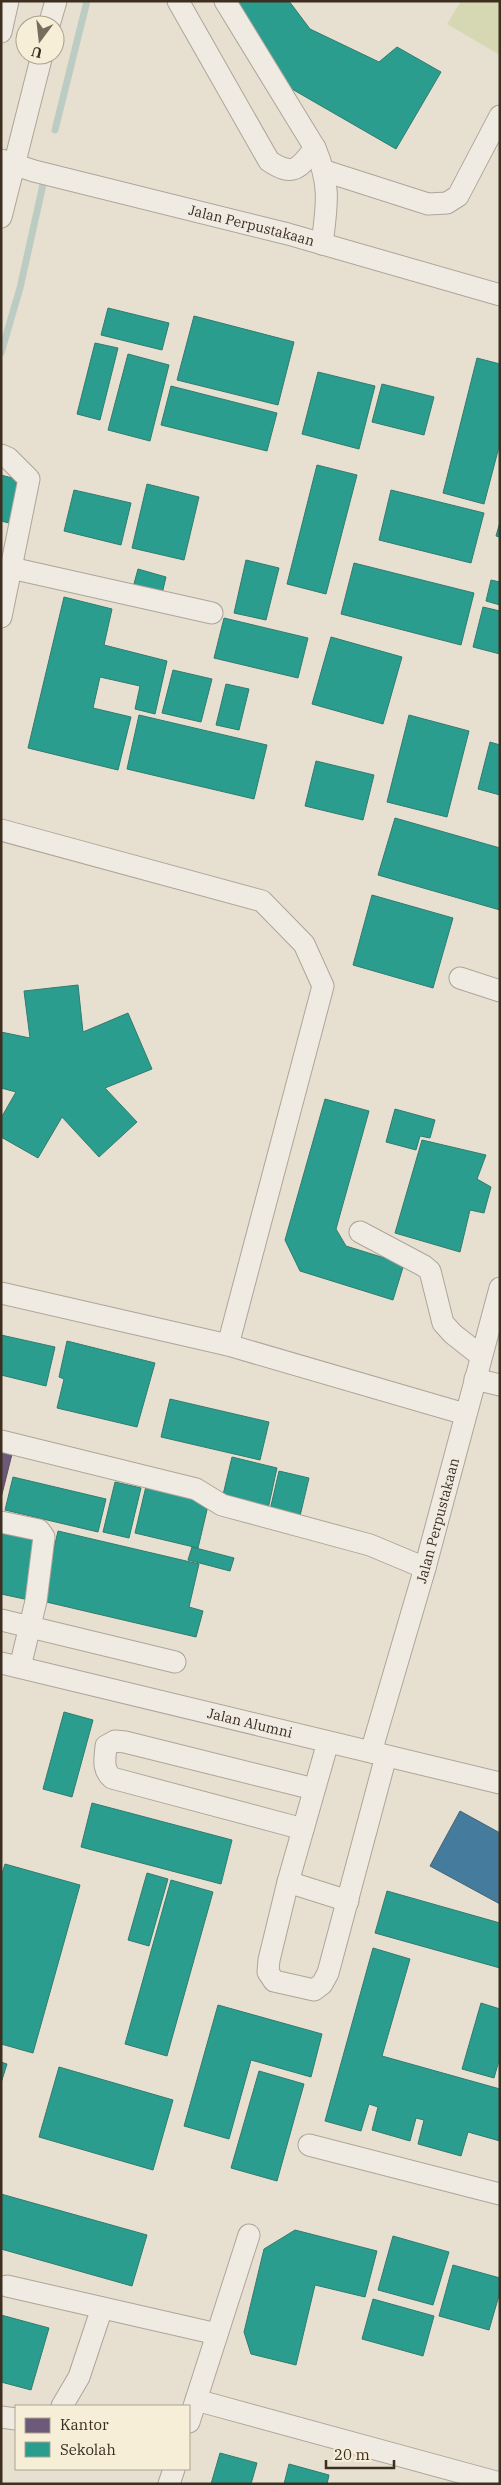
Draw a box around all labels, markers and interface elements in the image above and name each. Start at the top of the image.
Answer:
north arrow [15,15,65,65]
text: U [29,42,44,63]
street label: Jalan Perpustakaan [187,201,317,250]
street label: Jalan Perpustakaan [412,1456,463,1585]
street label: Jalan Alumni [205,1704,294,1742]
legend [15,2405,190,2470]
text: Kantor [60,2415,109,2434]
scale bar [326,2438,394,2470]
text: Sekolah [60,2440,116,2459]
text: 20 m [334,2445,370,2464]

